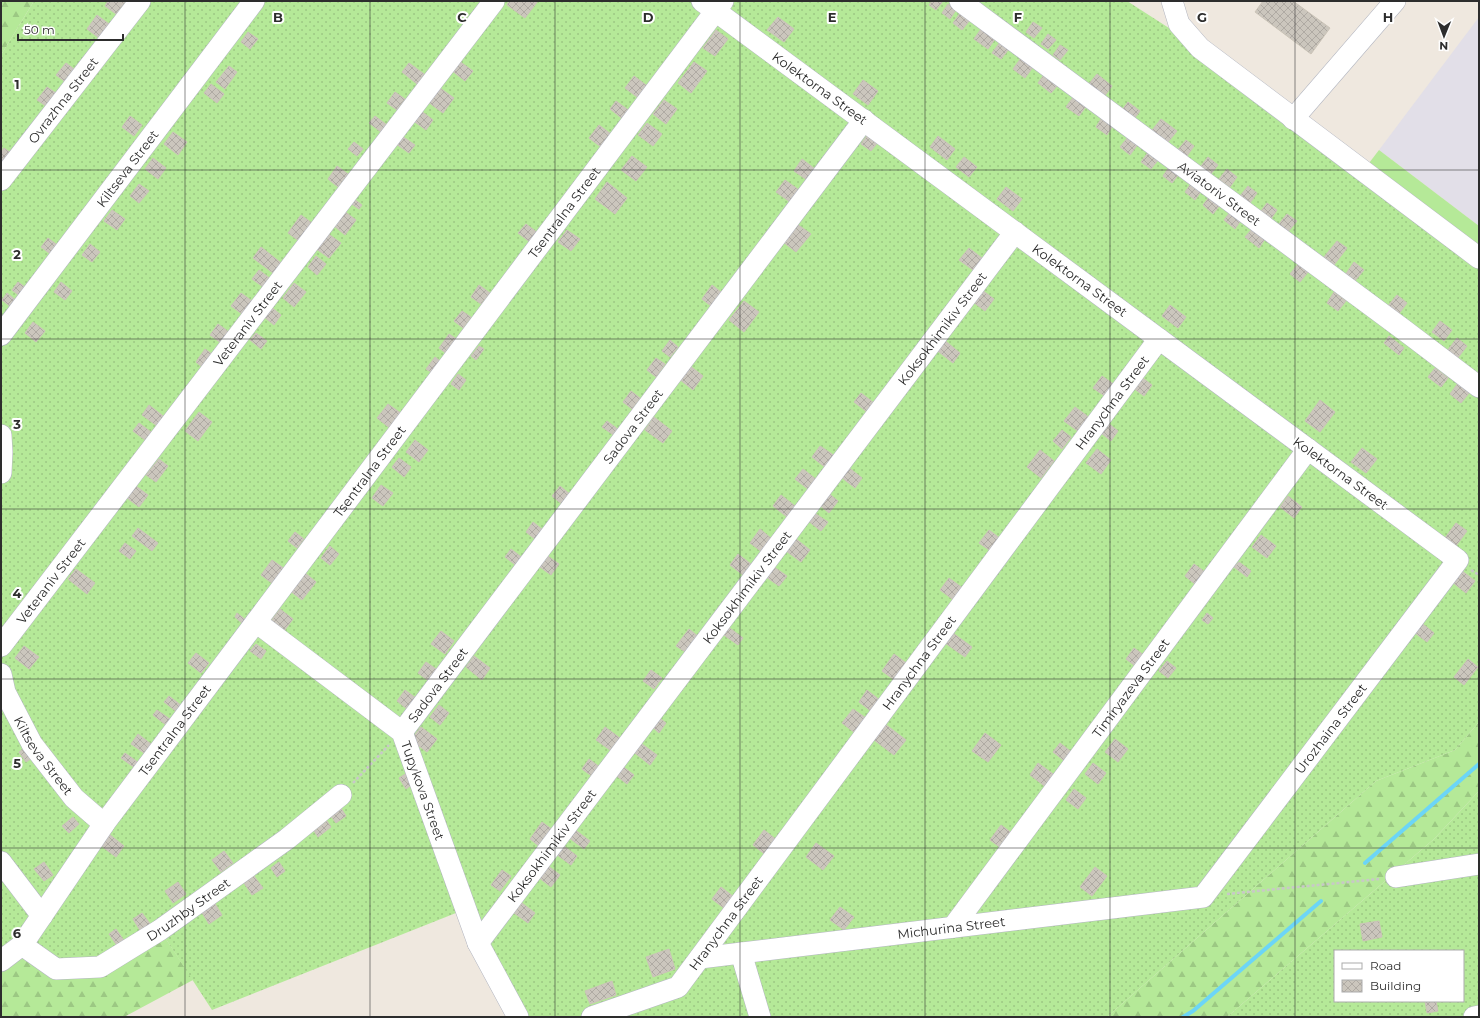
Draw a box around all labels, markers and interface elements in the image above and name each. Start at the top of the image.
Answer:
text: B [273,9,283,25]
text: C [457,9,467,25]
text: D [643,9,654,25]
text: E [828,9,837,25]
text: F [1014,9,1022,25]
text: G [1197,9,1207,25]
text: H [1383,9,1393,25]
scale bar [18,16,123,42]
north arrow [1424,16,1464,56]
text: 50 m [24,22,55,37]
text: N [1439,39,1448,53]
street label: Kolektorna Street [769,48,871,128]
street label: Ovrazhna Street [24,54,101,147]
text: 1 [14,76,20,92]
street label: Kiltseva Street [93,127,162,210]
street label: Aviatoriv Street [1175,157,1264,229]
street label: Tsentralna Street [525,163,604,261]
street label: Kolektorna Street [1029,240,1131,320]
text: 2 [13,246,21,262]
street label: Koksokhimikiv Street [894,269,990,388]
street label: Veteraniv Street [210,277,285,369]
street label: Hranychna Street [1072,352,1152,453]
street label: Sadova Street [599,386,666,467]
text: 3 [12,416,21,432]
street label: Tsentralna Street [330,422,409,520]
street label: Kolektorna Street [1290,433,1392,513]
street label: Koksokhimikiv Street [699,527,795,647]
street label: Veteraniv Street [13,535,89,627]
text: 4 [13,585,22,601]
street label: Hranychna Street [878,612,959,713]
street label: Timiryazeva Street [1089,635,1173,740]
street label: Sadova Street [404,644,471,726]
street label: Urozhaina Street [1291,680,1370,777]
street label: Tsentralna Street [135,681,214,779]
street label: Kiltseva Street [11,713,77,798]
street label: Tupykova Street [398,739,448,842]
text: 5 [13,755,21,771]
street label: Koksokhimikiv Street [504,786,599,905]
street label: Hranychna Street [685,872,766,973]
street label: Druzhby Street [144,874,233,944]
street label: Michurina Street [896,913,1006,942]
text: 6 [13,925,22,941]
legend [1334,950,1464,1002]
text: Road [1370,958,1401,973]
text: Building [1370,978,1421,993]

